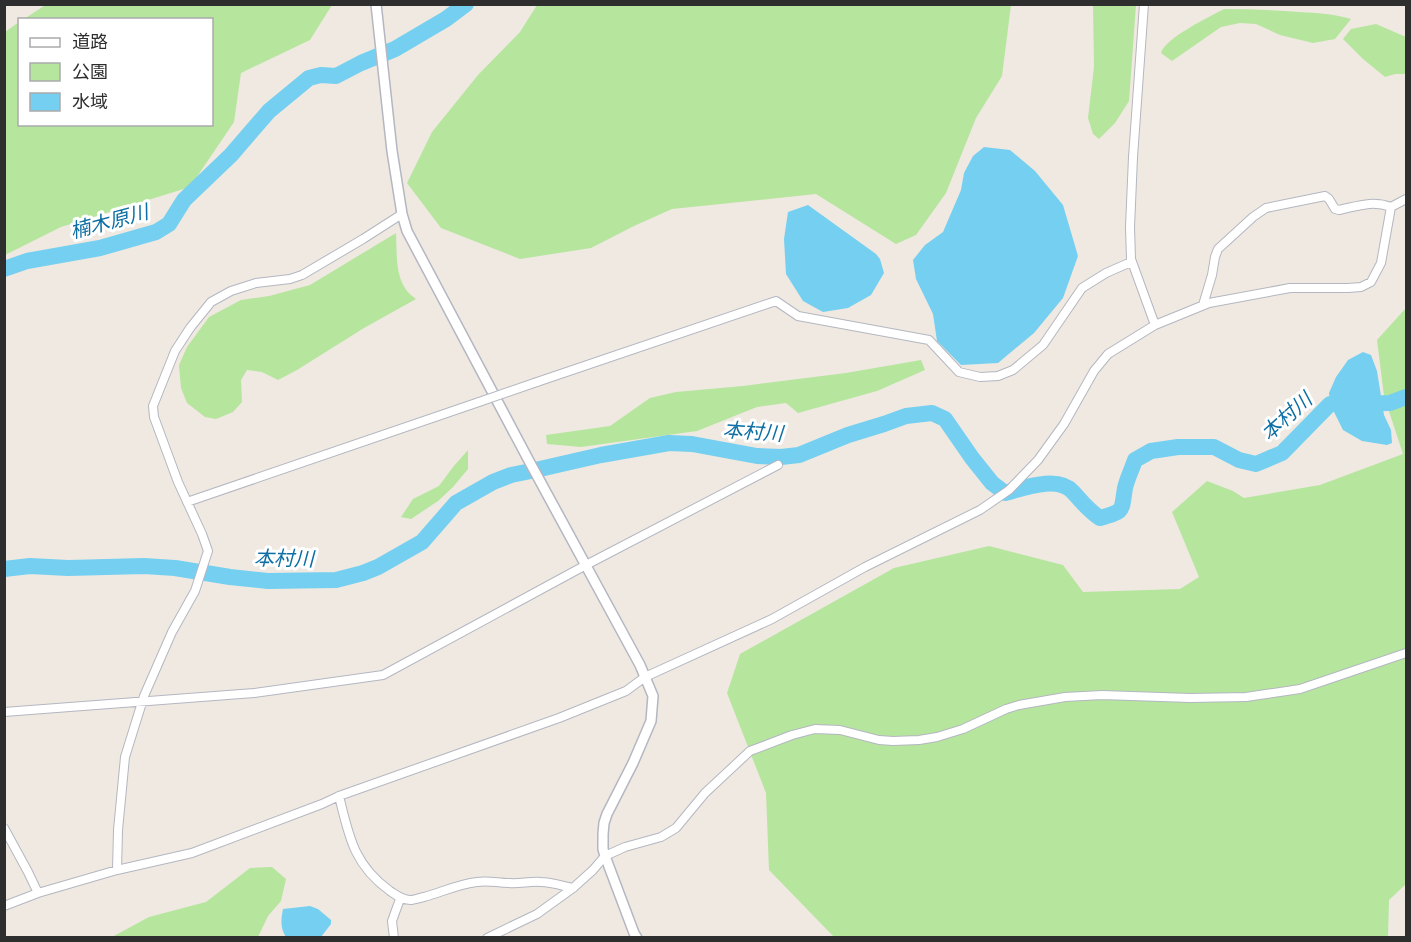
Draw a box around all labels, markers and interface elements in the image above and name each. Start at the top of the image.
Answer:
legend [18,18,213,126]
text: 道路 [72,29,108,54]
text: 公園 [72,59,108,84]
text: 水域 [72,89,108,114]
water label: 楠木原川 [67,197,153,244]
water label: 本村川 [1255,385,1319,446]
water label: 本村川 [722,415,786,447]
water label: 本村川 [254,544,316,572]

